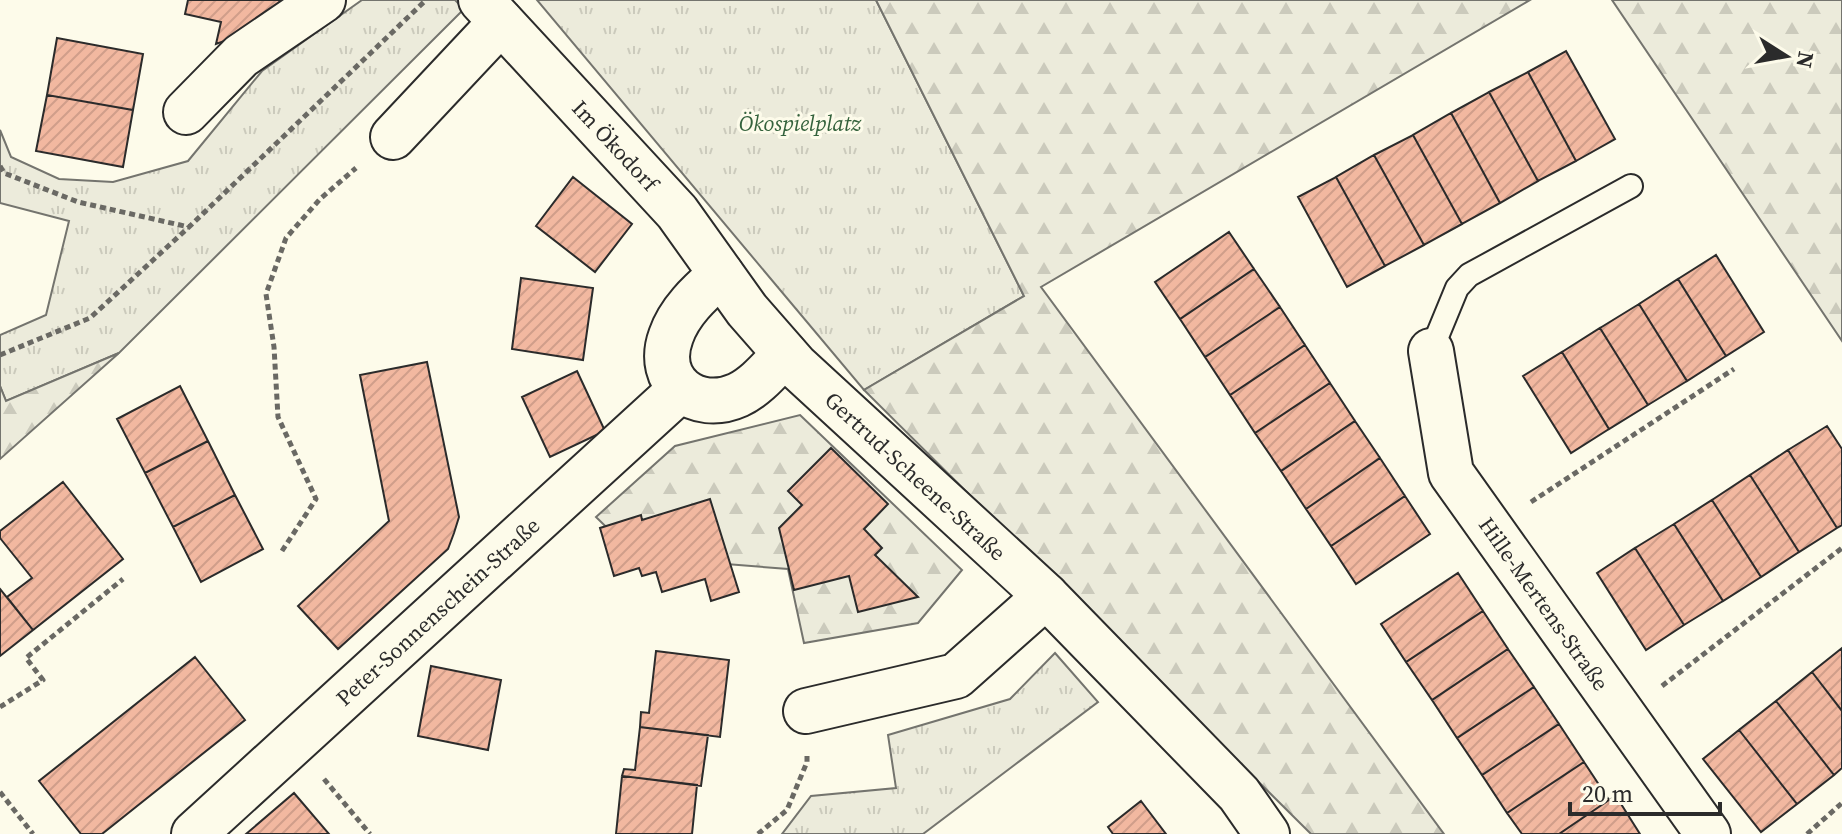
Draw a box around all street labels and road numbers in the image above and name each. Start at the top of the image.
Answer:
street label: Im Ökodorf [566,93,667,199]
street label: Gertrud-Scheene-Straße [818,385,1013,567]
street label: Peter-Sonnenschein-Straße [329,511,546,712]
street label: Hille-Mertens-Straße [1472,511,1616,696]

